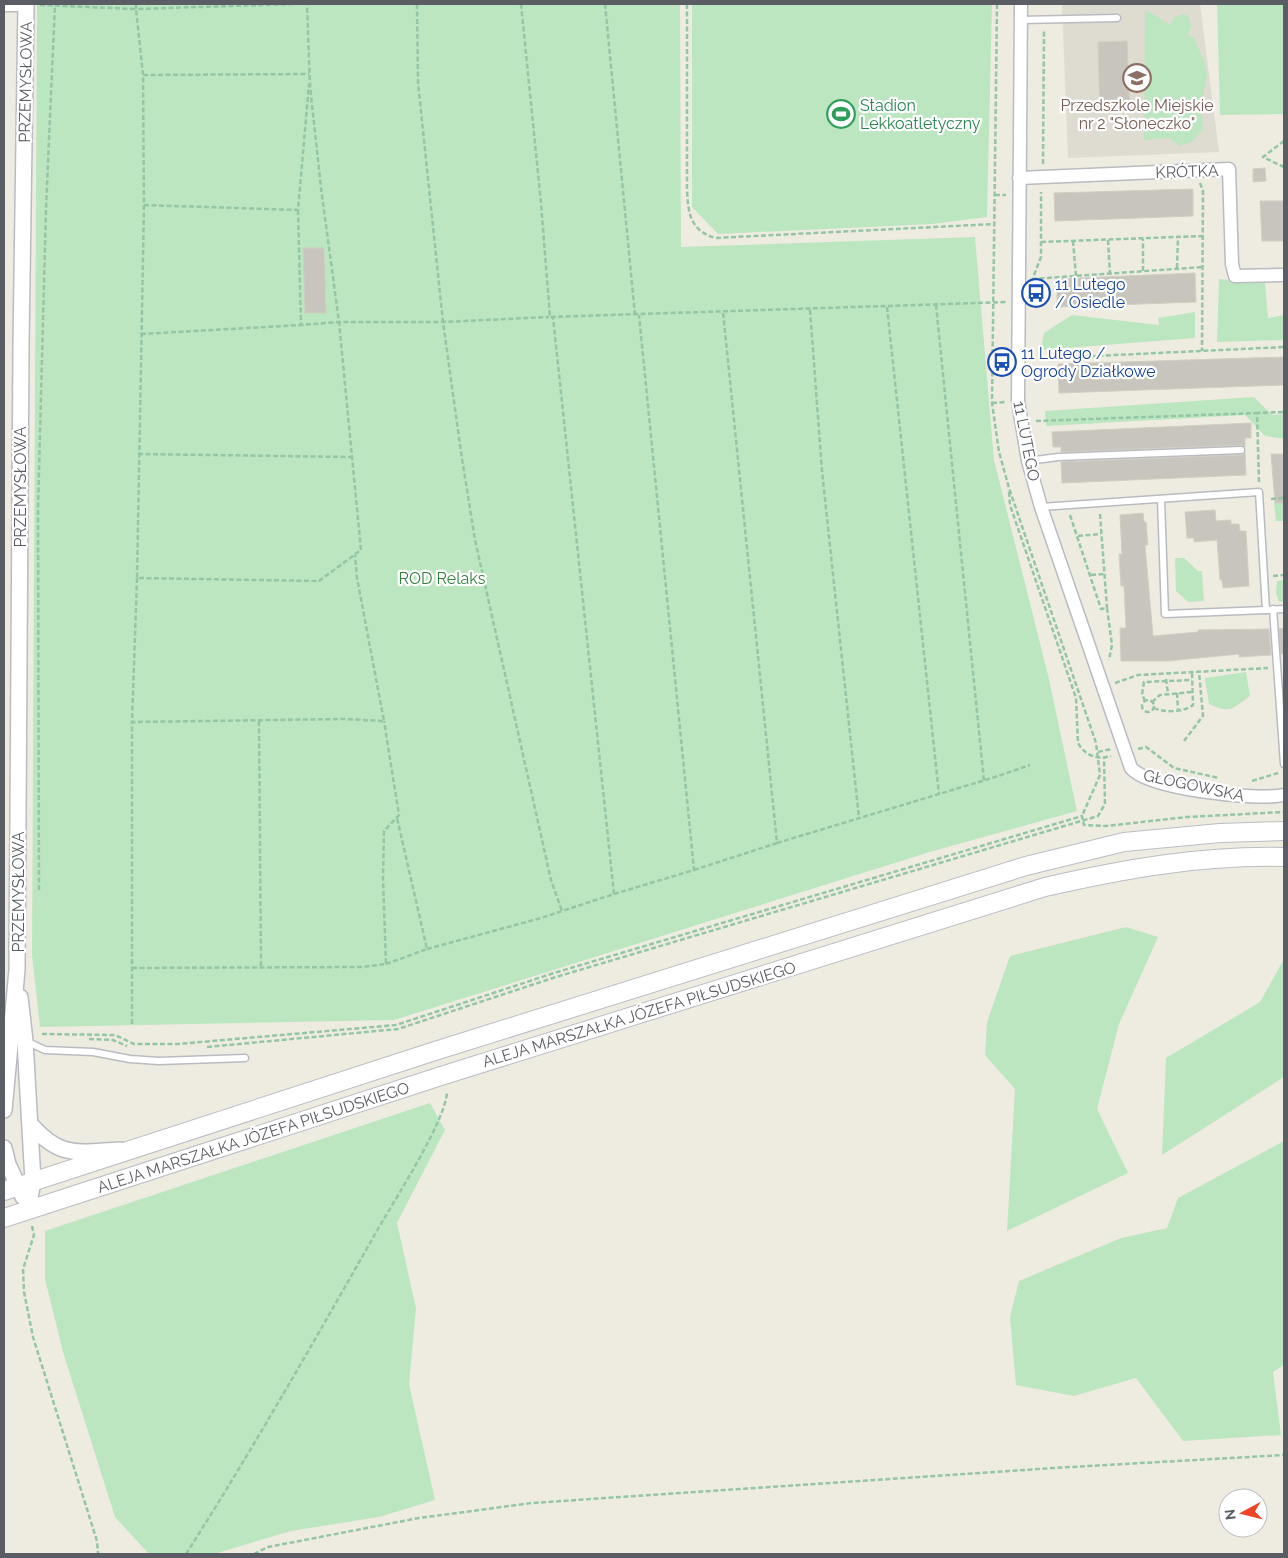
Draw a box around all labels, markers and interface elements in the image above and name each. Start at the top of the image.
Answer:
street label: PRZEMYSŁOWA [15,21,36,143]
school or university icon: Przedszkole Miejskie nr 2 "Słoneczko" [1122,63,1152,93]
place label: Stadion Lekkoatletyczny [860,96,981,133]
place label: Przedszkole Miejskie nr 2 "Słoneczko" [1060,96,1214,133]
sports icon: Stadion Lekkoatletyczny [826,99,856,129]
street label: KRÓTKA [1155,160,1219,182]
place label: 11 Lutego / Osiedle [1055,275,1126,312]
bus stop icon: 11 Lutego / Osiedle [1021,278,1051,308]
place label: 11 Lutego / Ogrody Działkowe [1021,344,1156,381]
bus stop icon: 11 Lutego / Ogrody Działkowe [987,347,1017,377]
street label: 11 LUTEGO [1009,399,1044,483]
street label: PRZEMYSŁOWA [11,426,30,548]
park label: ROD Relaks [399,569,486,588]
street label: GŁOGOWSKA [1142,766,1246,806]
street label: PRZEMYSŁOWA [9,831,28,953]
street label: ALEJA MARSZAŁKA JÓZEFA PIŁSUDSKIEGO [480,957,798,1071]
street label: ALEJA MARSZAŁKA JÓZEFA PIŁSUDSKIEGO [94,1077,412,1197]
north arrow [1218,1488,1268,1538]
text: N [1222,1508,1239,1521]

